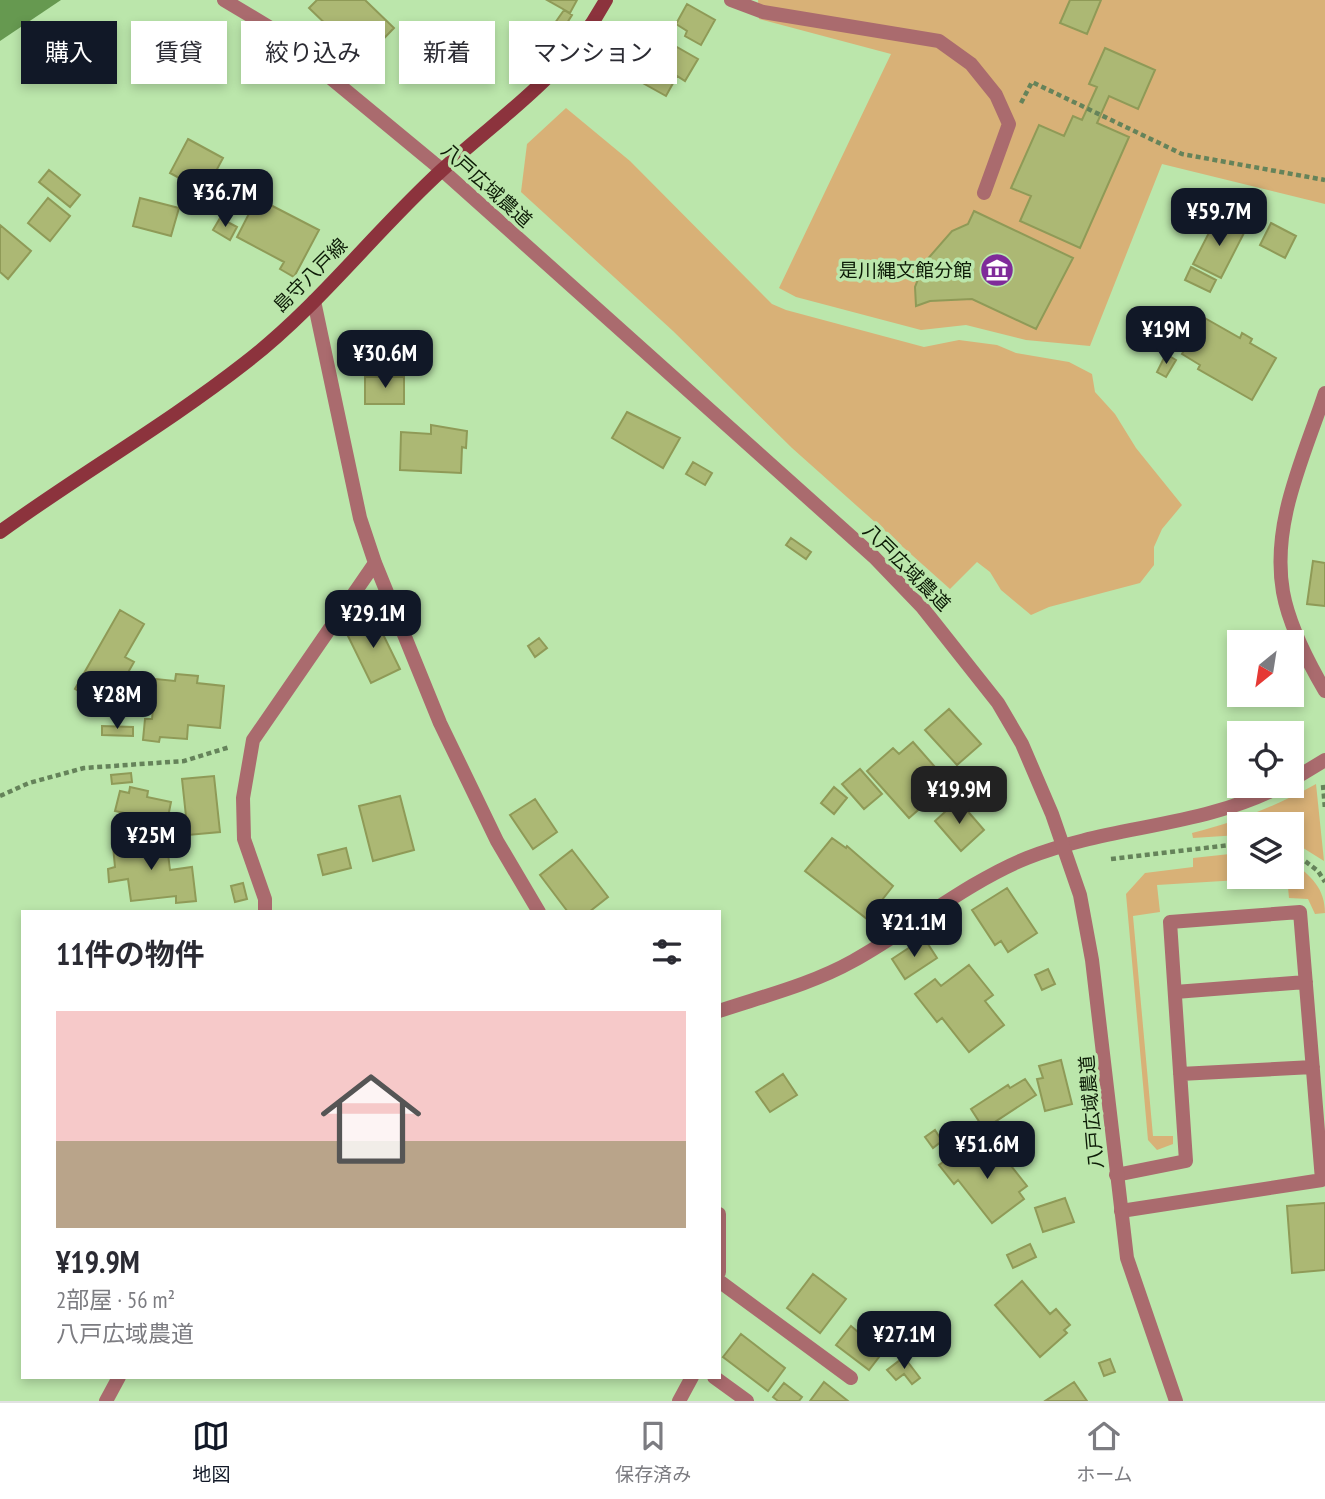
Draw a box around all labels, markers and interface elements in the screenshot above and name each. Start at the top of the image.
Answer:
chip: 購入 [21,21,117,84]
chip: 賃貸 [131,21,227,84]
chip: 絞り込み [241,21,385,84]
chip: 新着 [399,21,495,84]
chip: マンション [509,21,677,84]
street label: 八戸広域農道 [437,138,537,232]
pin: ¥36.7M [168,170,282,229]
text: ¥36.7M [193,177,257,206]
pin: ¥59.7M [1162,188,1276,248]
text: ¥59.7M [1187,196,1251,225]
street label: 島守八戸線 [268,233,352,317]
museum icon: 是川縄文館分館 [978,251,1016,289]
place label: 是川縄文館分館 [839,258,972,282]
pin: ¥19M [1125,306,1207,366]
text: ¥19M [1142,314,1190,343]
pin: ¥30.6M [328,330,442,390]
text: ¥30.6M [353,338,417,367]
street label: 八戸広域農道 [858,518,956,616]
pin: ¥29.1M [316,590,430,650]
text: ¥29.1M [341,598,405,627]
north arrow [1227,630,1304,707]
map controls [1227,630,1304,889]
pin: ¥28M [76,672,158,731]
text: ¥28M [93,679,141,708]
button: locate [1227,721,1304,798]
pin: ¥19.9M [902,766,1016,826]
text: ¥19.9M [927,774,991,803]
pin: ¥25M [110,812,192,872]
button: layers [1227,812,1304,889]
text: ¥25M [127,820,175,849]
pin: ¥21.1M [857,900,971,959]
text: ¥21.1M [882,907,946,936]
icon: filters [648,933,686,971]
text: 11件の物件 [56,934,205,973]
street label: 八戸広域農道 [1074,1054,1108,1170]
icon: home [308,1056,434,1182]
pin: ¥51.6M [930,1122,1044,1181]
text: ¥51.6M [955,1129,1019,1158]
text: ¥19.9M [56,1242,140,1281]
text: 2部屋 · 56 m² [56,1285,175,1314]
pin: ¥27.1M [847,1312,961,1371]
text: 八戸広域農道 [56,1319,194,1348]
text: ¥27.1M [873,1319,935,1348]
tab: 地図 [192,1417,230,1486]
tab: 保存済み [615,1417,691,1486]
tab: ホーム [1076,1417,1133,1486]

